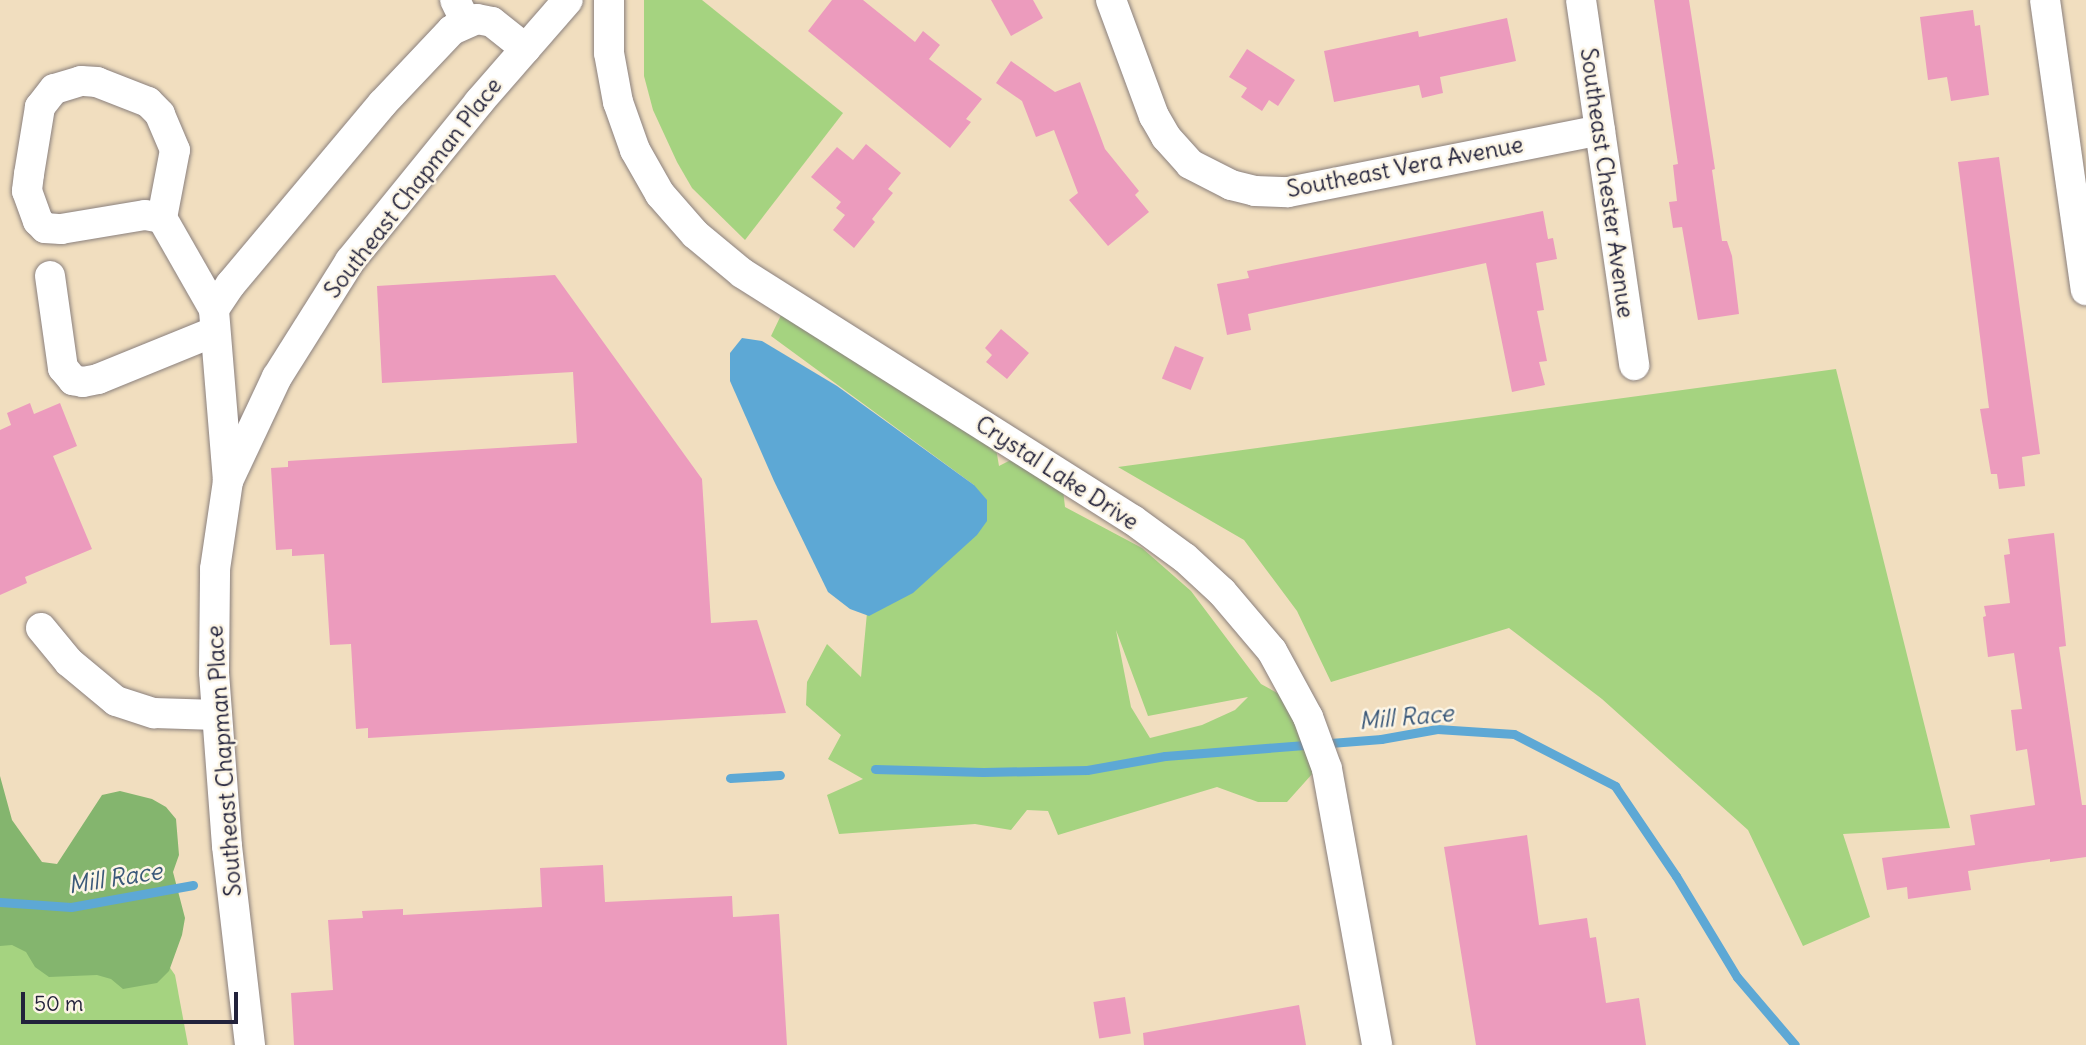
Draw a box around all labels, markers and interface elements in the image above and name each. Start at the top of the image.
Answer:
street label: Southeast Chester Avenue [1574,46,1640,320]
street label: Southeast Chapman Place [318,72,508,304]
street label: Southeast Vera Avenue [1285,131,1525,203]
street label: Crystal Lake Drive [970,410,1144,536]
street label: Southeast Chapman Place [201,624,247,898]
water label: Mill Race [1358,699,1454,735]
water label: Mill Race [66,856,164,900]
scale bar [24,978,242,1022]
text: 50 m [34,990,83,1017]

